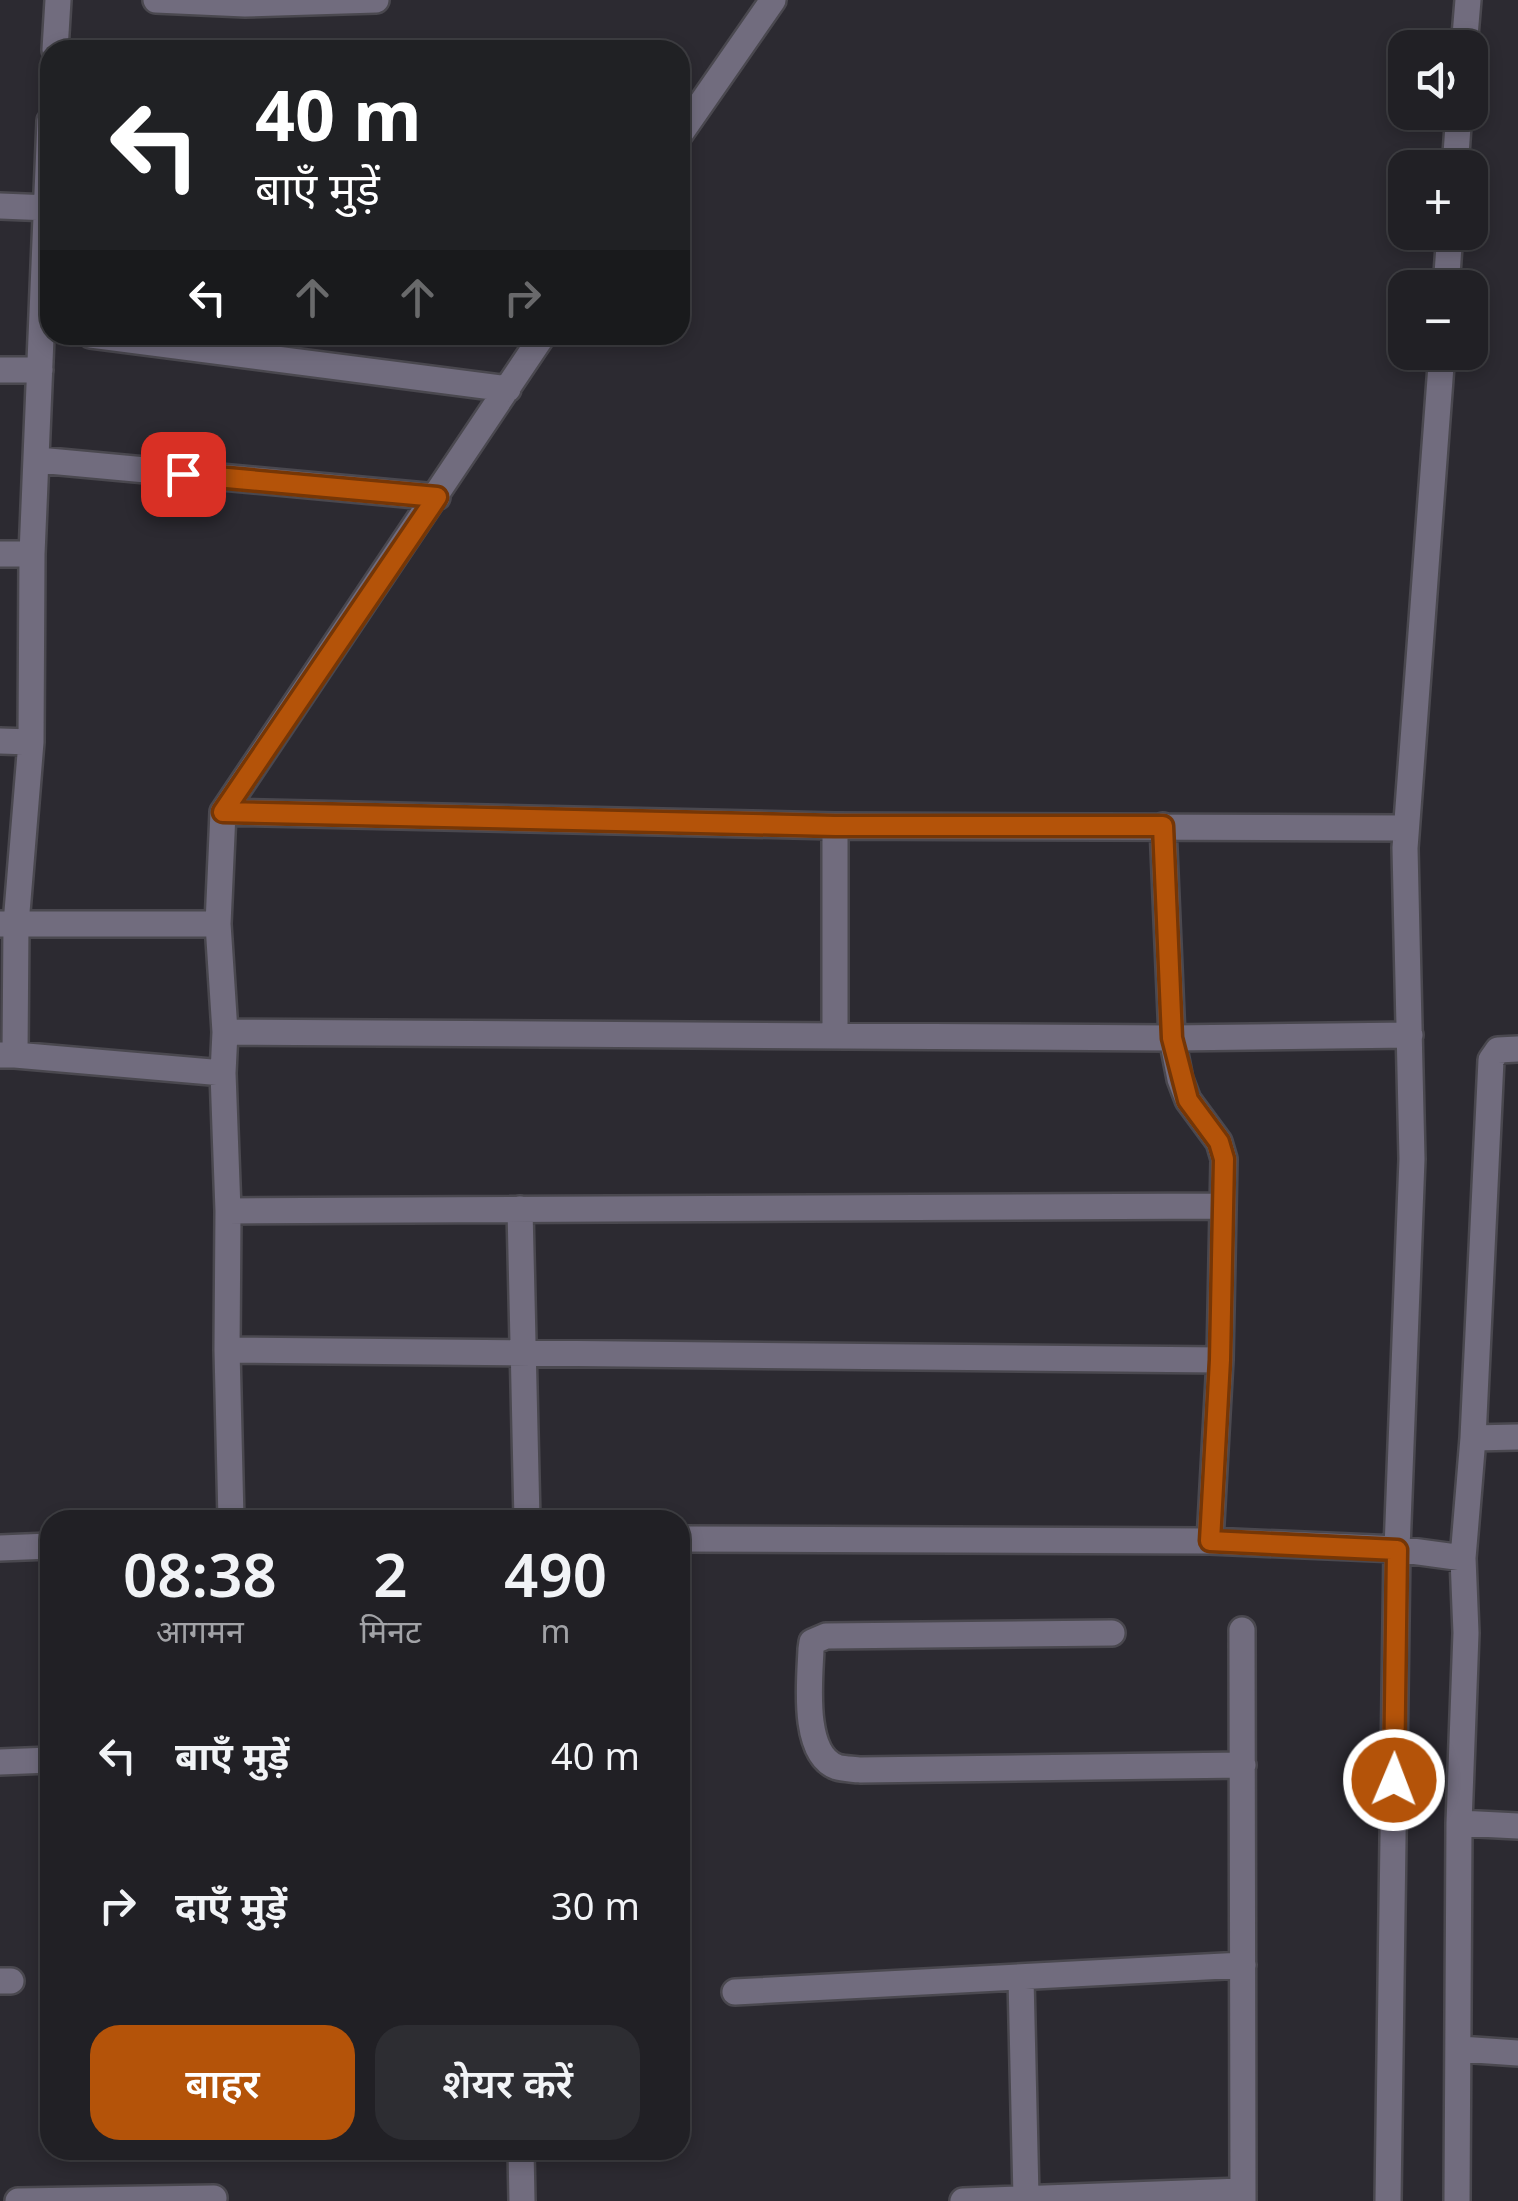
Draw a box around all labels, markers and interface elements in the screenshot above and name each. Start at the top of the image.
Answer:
map controls [1388,30,1488,370]
button: sound [1388,30,1488,130]
text: 40 m [255,66,422,162]
icon: left [90,80,220,210]
button: + [1388,150,1488,250]
text: बाएँ मुड़ें [255,157,380,218]
icon: left [180,270,235,325]
icon: ahead [285,270,340,325]
icon: ahead [390,270,445,325]
icon: right [495,270,550,325]
button: − [1388,270,1488,370]
pin [141,432,226,517]
icon: arrive [156,447,211,502]
text: 08:38 [123,1533,277,1615]
text: 2 [373,1533,408,1615]
text: 490 [504,1533,607,1615]
text: आगमन [156,1609,244,1652]
text: मिनट [360,1609,421,1652]
text: m [541,1609,571,1652]
icon: left [90,1728,145,1783]
position arrow [1342,1728,1446,1832]
text: बाएँ मुड़ें [175,1729,289,1781]
text: 40 m [551,1729,640,1781]
icon: right [90,1878,145,1933]
text: दाएँ मुड़ें [175,1879,287,1931]
text: 30 m [551,1879,640,1931]
button: बाहर [90,2025,355,2140]
button: शेयर करें [375,2025,640,2140]

